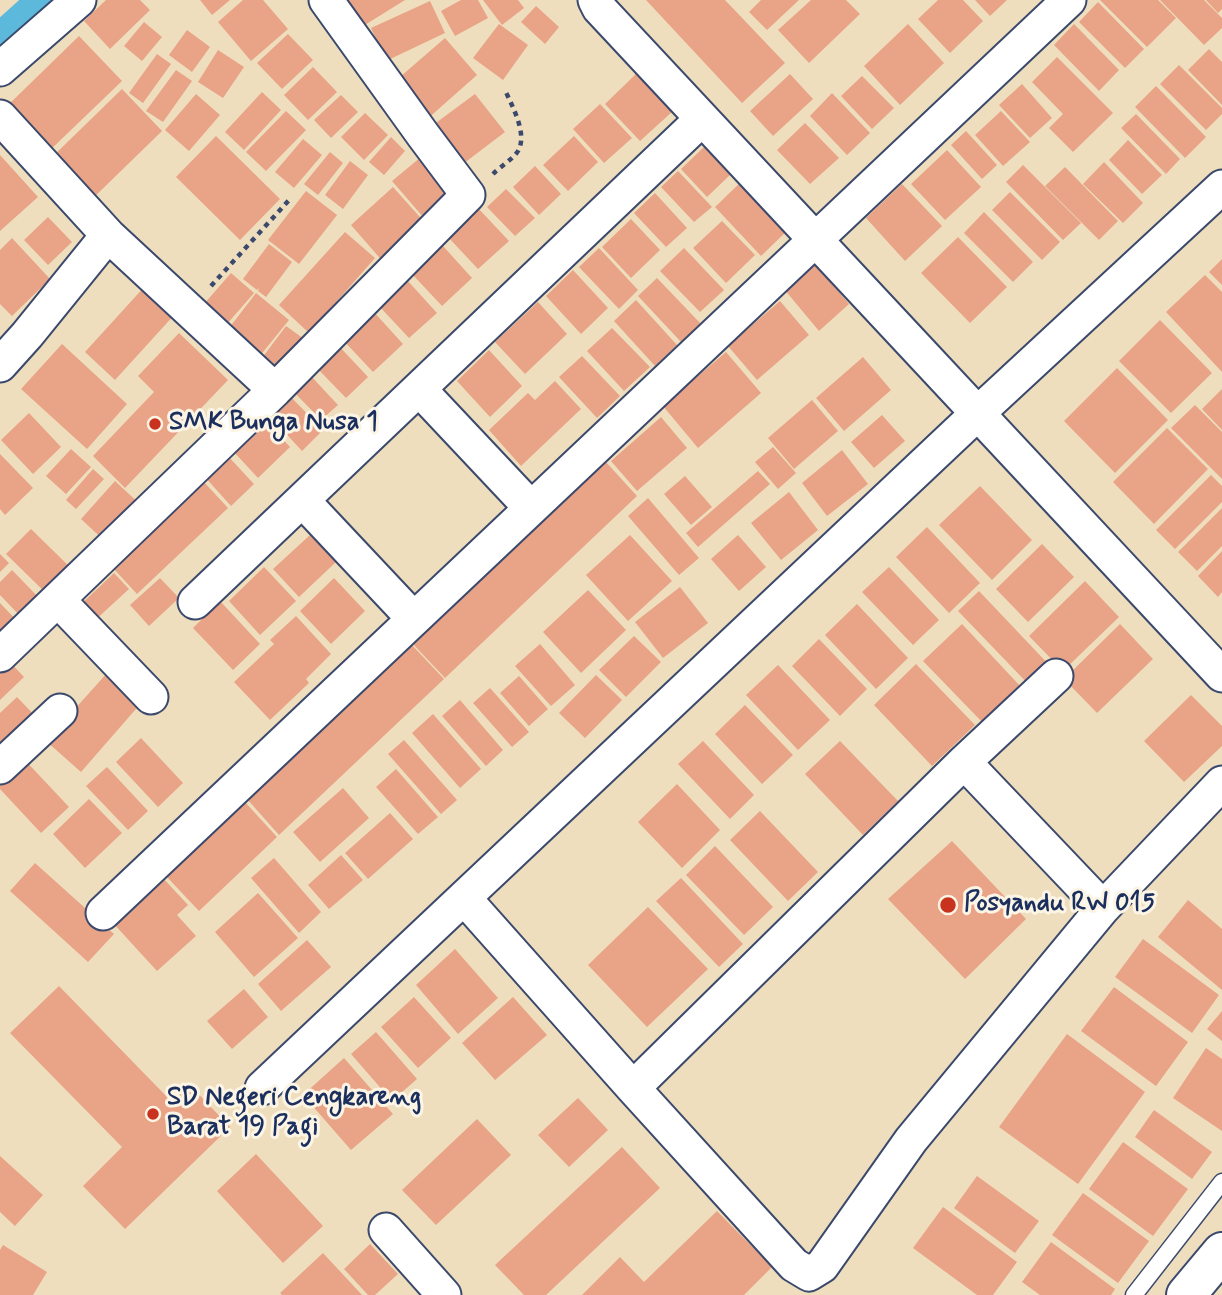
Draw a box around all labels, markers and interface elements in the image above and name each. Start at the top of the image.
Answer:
place label: SMK Bunga Nusa 1 [169,408,378,440]
marker: SMK Bunga Nusa 1 [147,416,163,432]
place label: Posyandu RW 015 [964,889,1155,921]
marker: Posyandu RW 015 [938,895,958,915]
place label: SD Negeri Cengkareng Barat 19 Pagi [167,1083,421,1144]
marker: SD Negeri Cengkareng Barat 19 Pagi [145,1106,161,1122]

